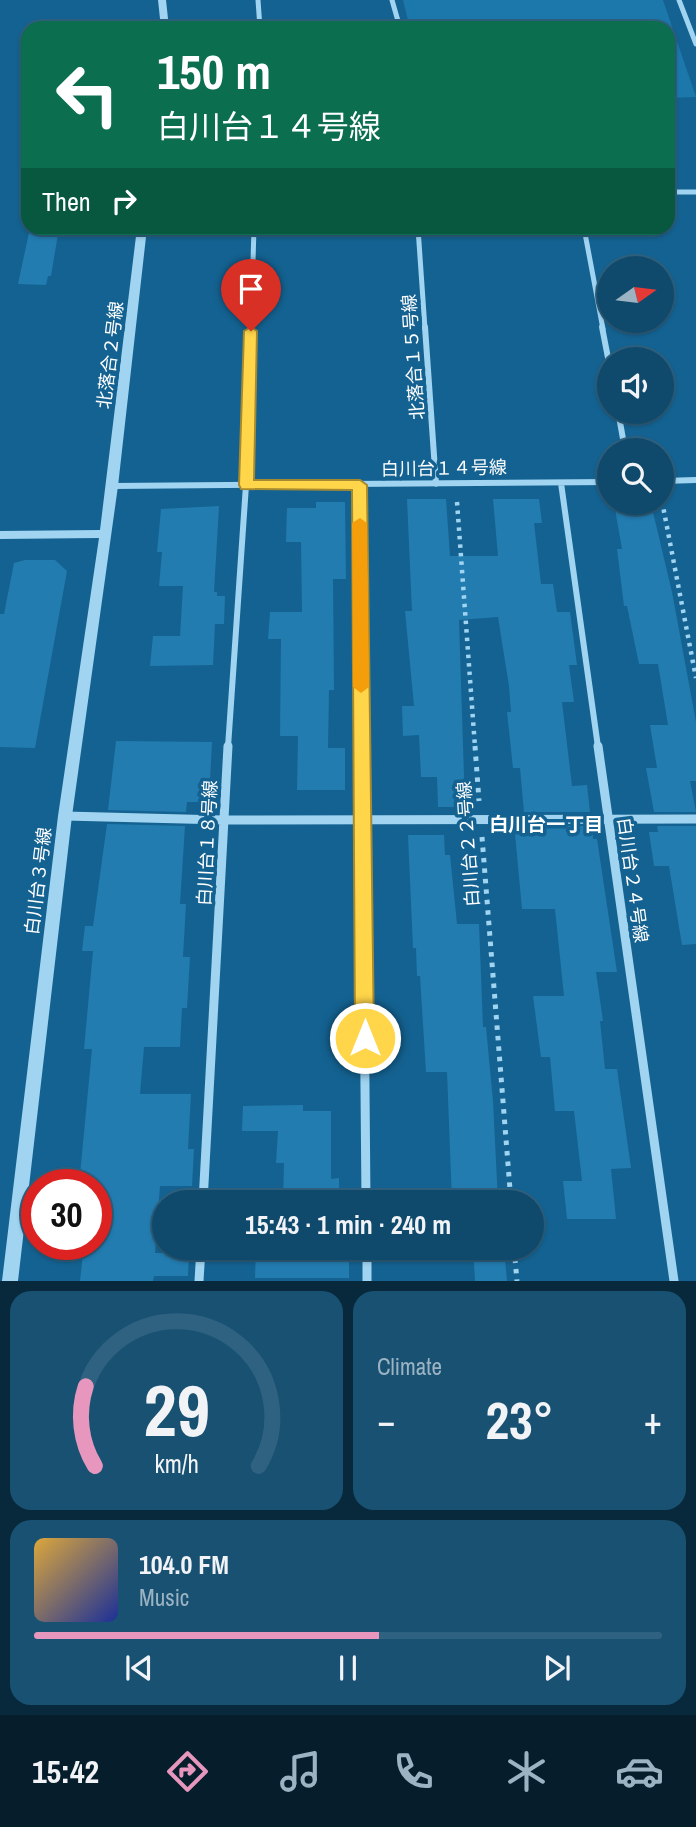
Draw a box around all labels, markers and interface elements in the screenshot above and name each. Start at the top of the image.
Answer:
text: 150 m [157,38,271,104]
icon: left [42,49,133,140]
text: 白川台１４号線 [157,105,381,148]
icon: right [105,182,143,220]
text: Then [42,184,91,219]
north arrow [597,256,674,332]
map controls [597,256,674,515]
pin [221,259,281,331]
icon: arrive [232,270,270,308]
street label: 北落合１５号線 [396,293,430,421]
street label: 北落合２号線 [91,300,129,410]
button: sound [597,347,674,424]
button: search [597,438,674,515]
street label: 白川台１４号線 [381,454,507,482]
street label: 白川台１８号線 [191,779,223,907]
street label: 白川台２２号線 [451,780,485,908]
district label: 白川台一丁目 [489,811,603,837]
street label: 白川台２４号線 [612,816,654,944]
street label: 白川台３号線 [19,826,57,936]
position arrow [328,1001,402,1075]
speed limit sign: 30 [21,1169,112,1260]
text: 15:43 · 1 min · 240 m [245,1207,451,1242]
text: Climate [377,1351,442,1382]
text: 29 [143,1362,210,1460]
text: 23° [485,1385,554,1455]
text: − [377,1395,395,1446]
text: + [644,1395,662,1446]
text: km/h [154,1447,199,1481]
text: 104.0 FM [139,1547,229,1582]
text: Music [139,1582,189,1613]
icon: previous [120,1649,158,1687]
icon: pause [329,1649,367,1687]
icon: next [538,1649,576,1687]
icon: directions [163,1747,212,1796]
icon: music [276,1747,325,1796]
icon: phone [389,1747,438,1796]
icon: climate [502,1747,551,1796]
icon: car [615,1747,664,1796]
text: 15:42 [32,1750,99,1793]

